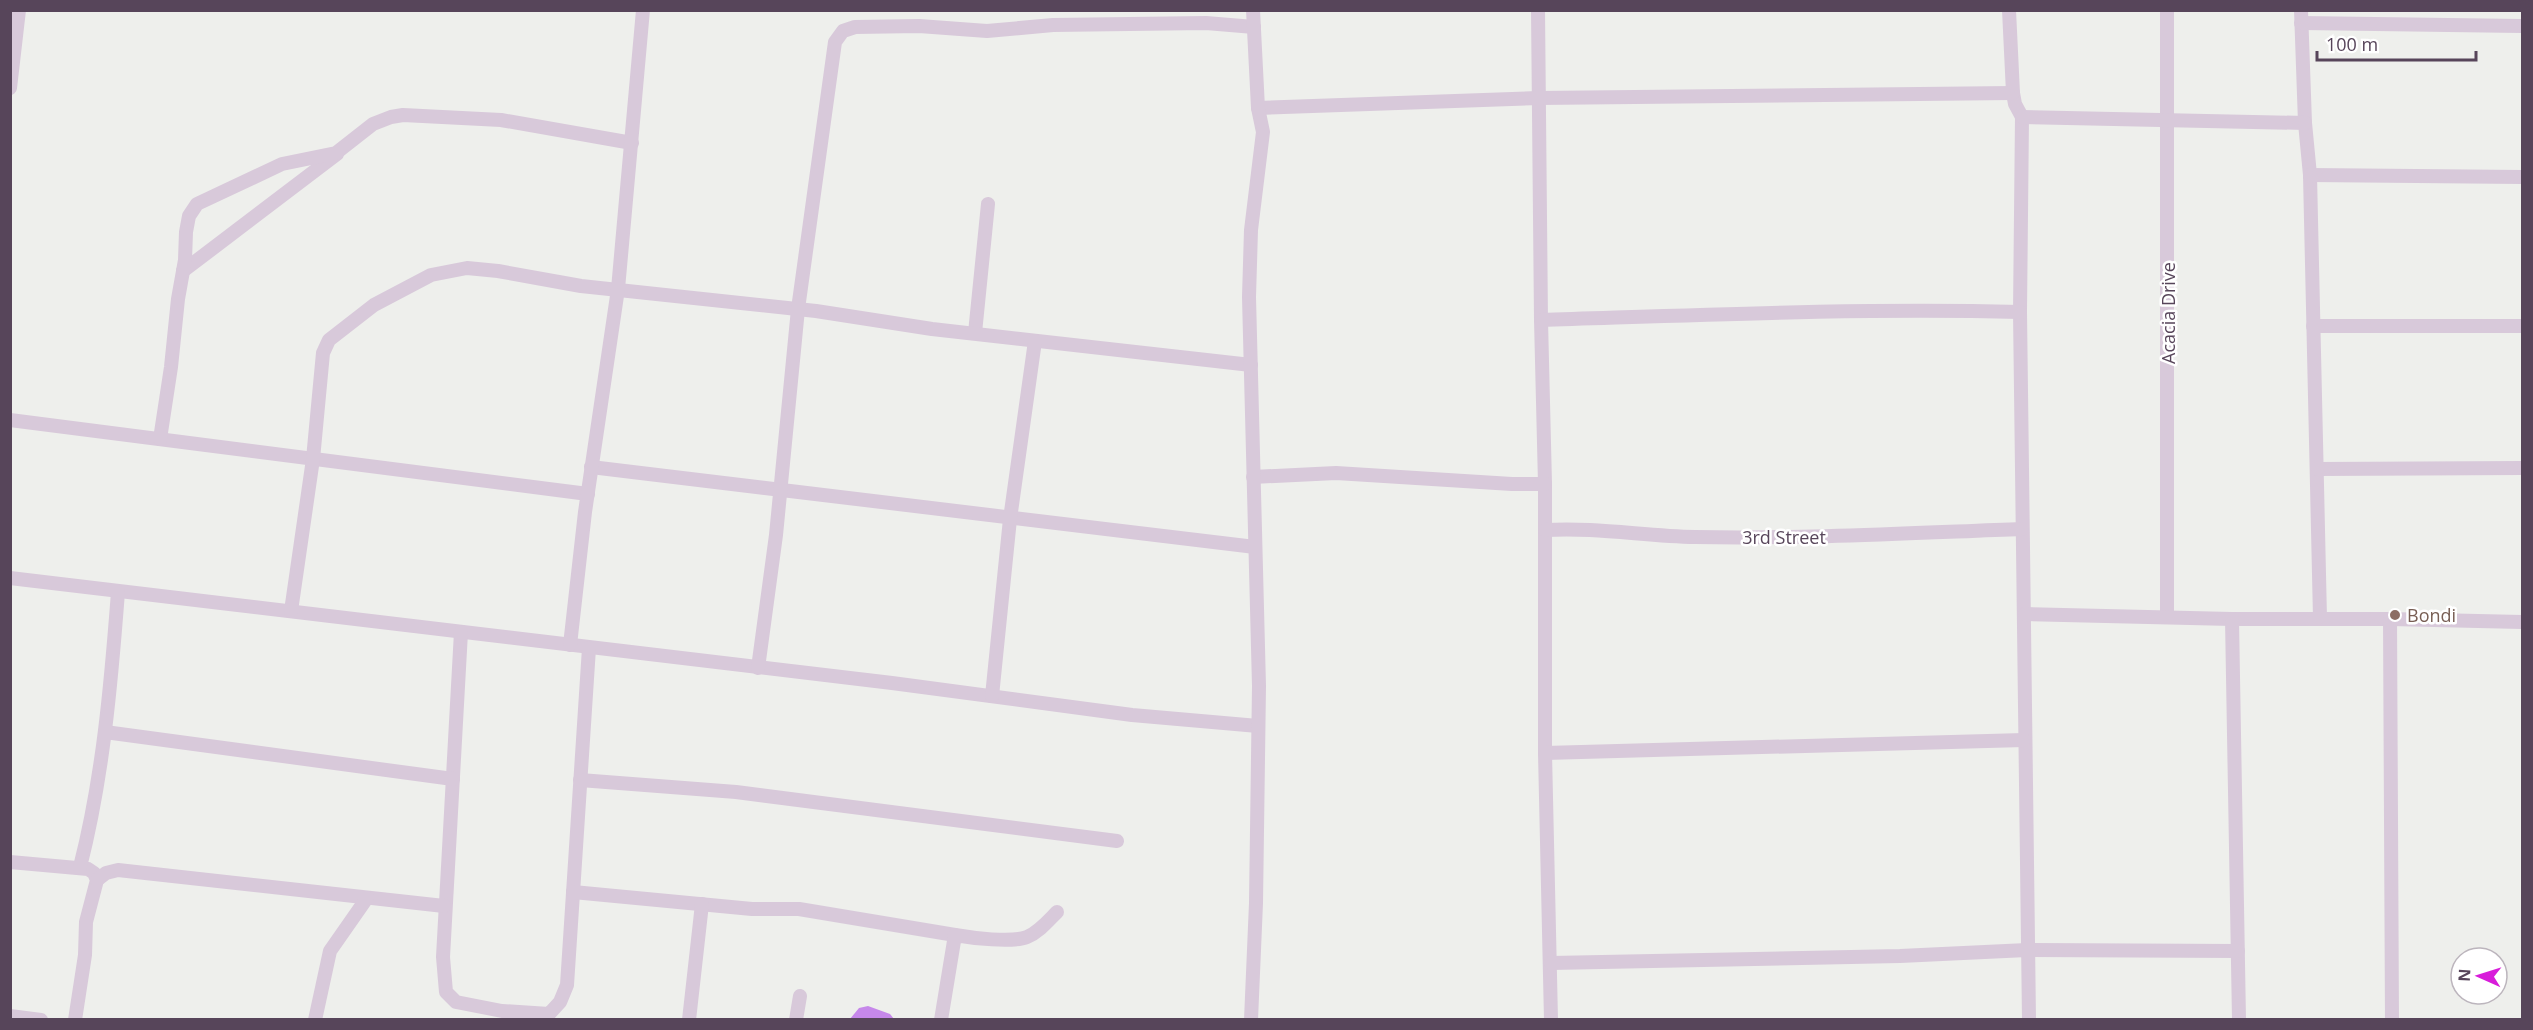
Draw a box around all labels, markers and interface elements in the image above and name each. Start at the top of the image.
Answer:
scale bar [2317,24,2476,62]
text: 100 m [2326,32,2378,56]
street label: Acacia Drive [2156,262,2180,364]
street label: 3rd Street [1742,525,1826,549]
place label: Bondi [2407,603,2456,627]
marker: Bondi [2388,608,2402,622]
north arrow [2449,946,2509,1006]
text: N [2453,968,2475,982]

